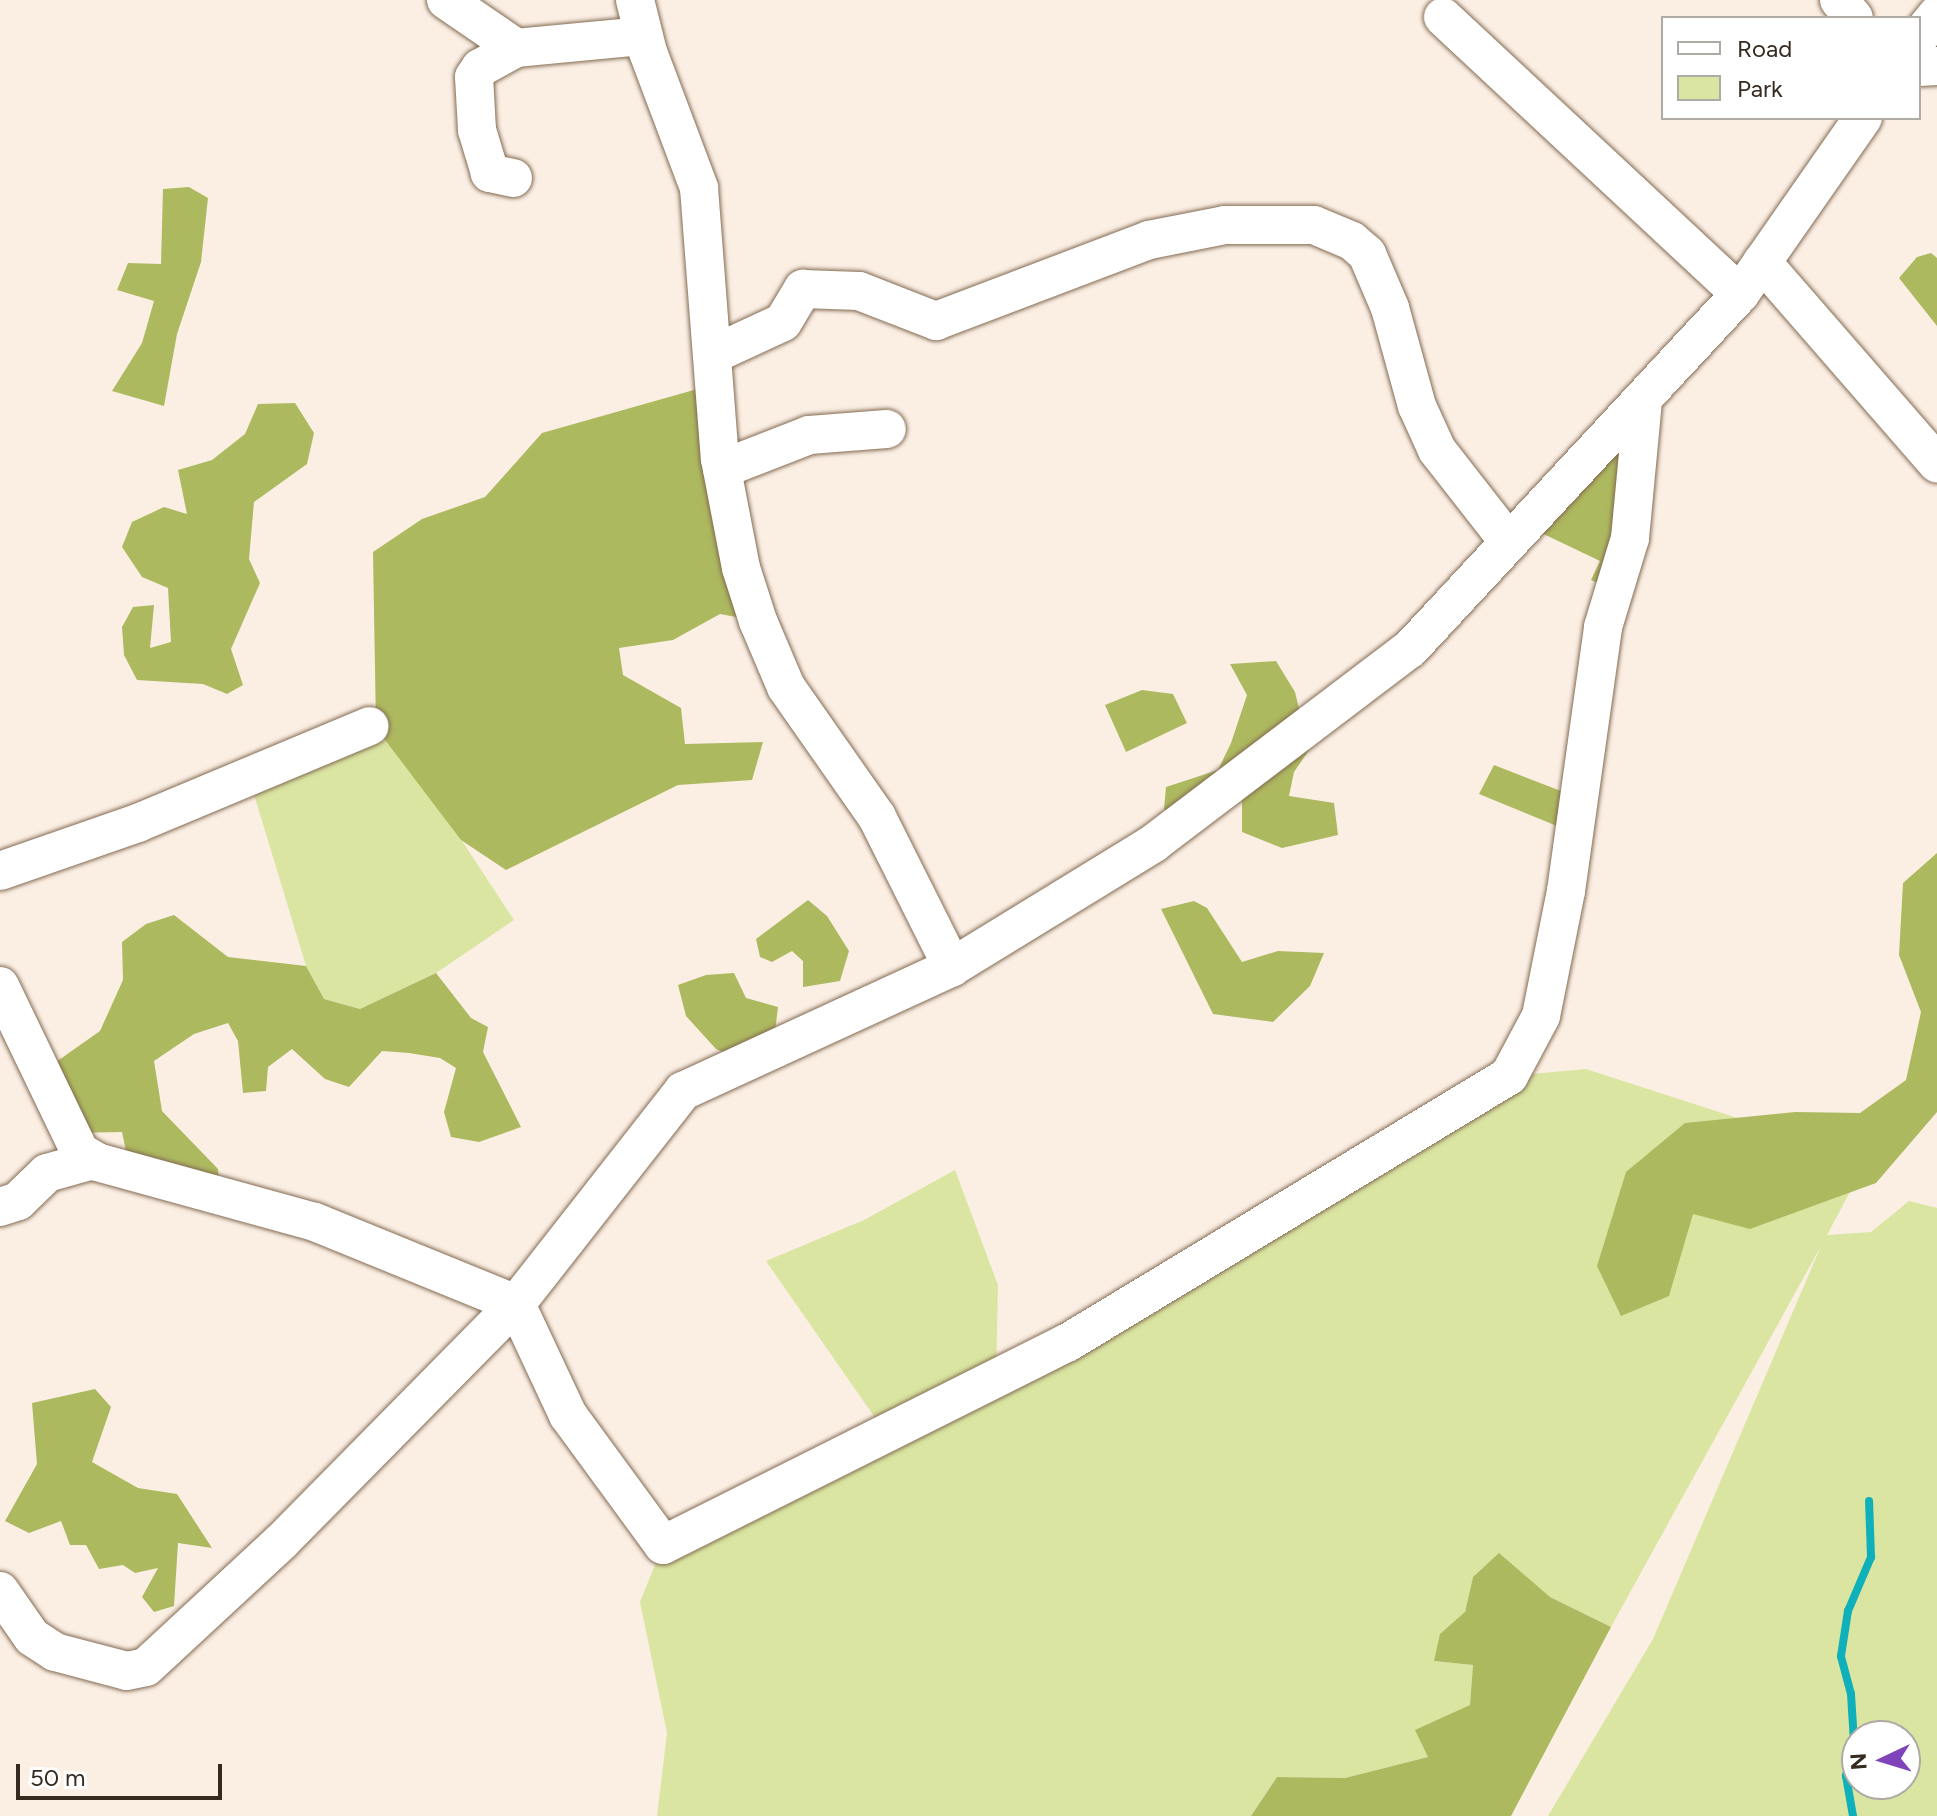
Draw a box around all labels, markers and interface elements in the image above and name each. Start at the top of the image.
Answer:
legend [1661,16,1921,120]
text: Road [1737,34,1792,63]
text: Park [1737,74,1783,103]
north arrow [1841,1720,1921,1800]
scale bar [20,1748,226,1798]
text: N [1844,1752,1873,1771]
text: 50 m [30,1763,86,1792]

